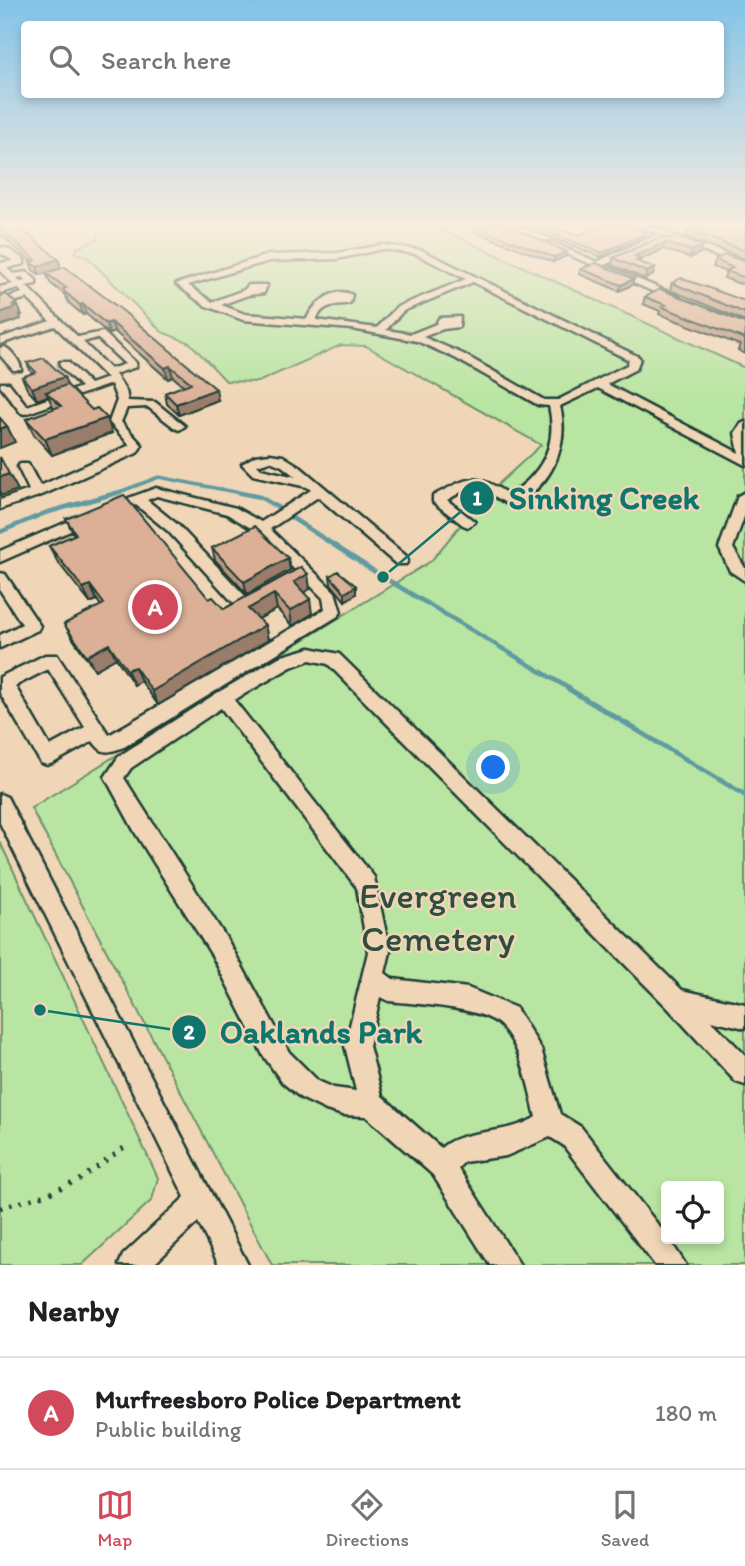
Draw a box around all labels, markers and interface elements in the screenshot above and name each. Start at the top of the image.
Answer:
search box [21,21,724,98]
icon: search [45,41,83,79]
text: Search here [101,44,231,76]
callout: Sinking Creek [460,471,713,524]
text: Sinking Creek [509,479,700,517]
text: 1 [472,485,482,510]
pin: A [132,581,178,633]
your location [476,750,510,784]
park label: Evergreen Cemetery [359,873,517,960]
callout: Oaklands Park [171,1005,435,1058]
text: Oaklands Park [220,1013,423,1051]
text: 2 [183,1019,195,1044]
map controls [661,1181,724,1244]
button: locate [661,1181,724,1244]
text: Nearby [28,1292,119,1329]
text: Murfreesboro Police Department [95,1383,461,1415]
text: A [44,1399,58,1427]
text: 180 m [655,1399,717,1427]
text: Public building [95,1415,241,1443]
tab: Map [96,1486,134,1551]
tab: Directions [325,1486,409,1551]
tab: Saved [601,1486,649,1551]

